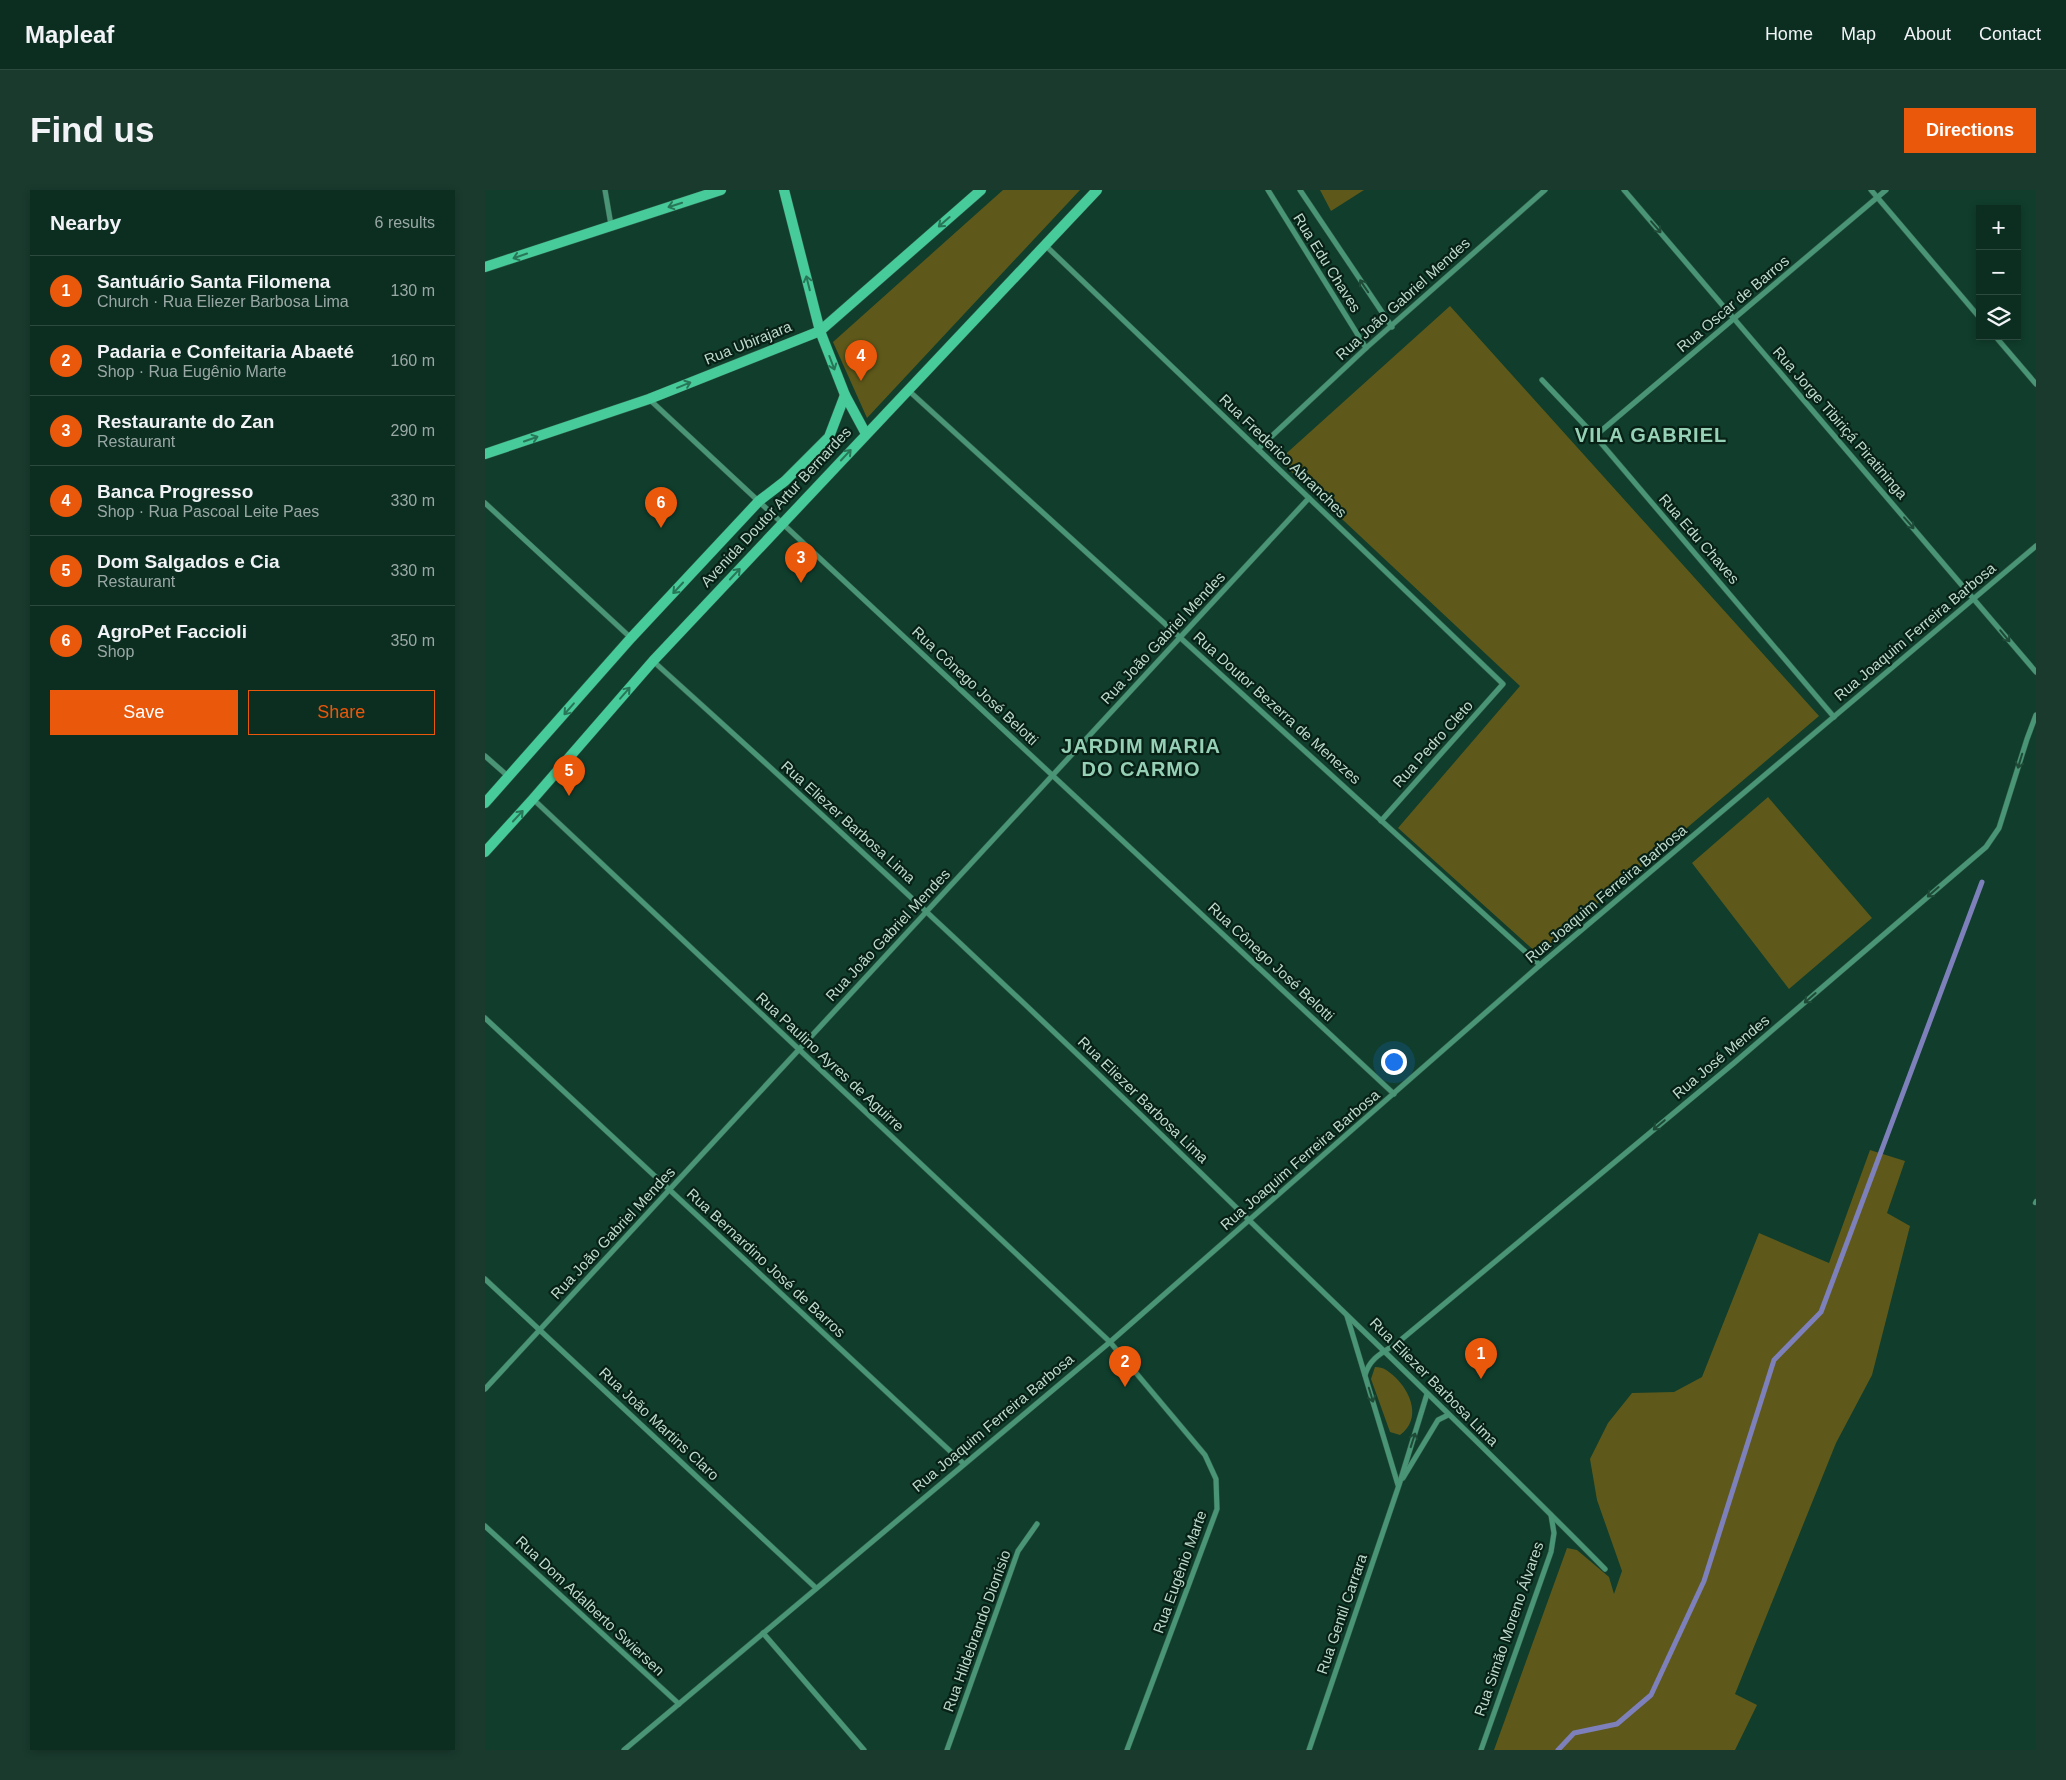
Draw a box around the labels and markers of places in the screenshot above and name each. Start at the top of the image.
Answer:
pin: 4 [845,340,877,381]
pin: 6 [645,487,677,528]
pin: 3 [785,542,817,583]
pin: 5 [553,755,585,796]
pin: 1 [1465,1338,1497,1379]
pin: 2 [1109,1346,1141,1387]

